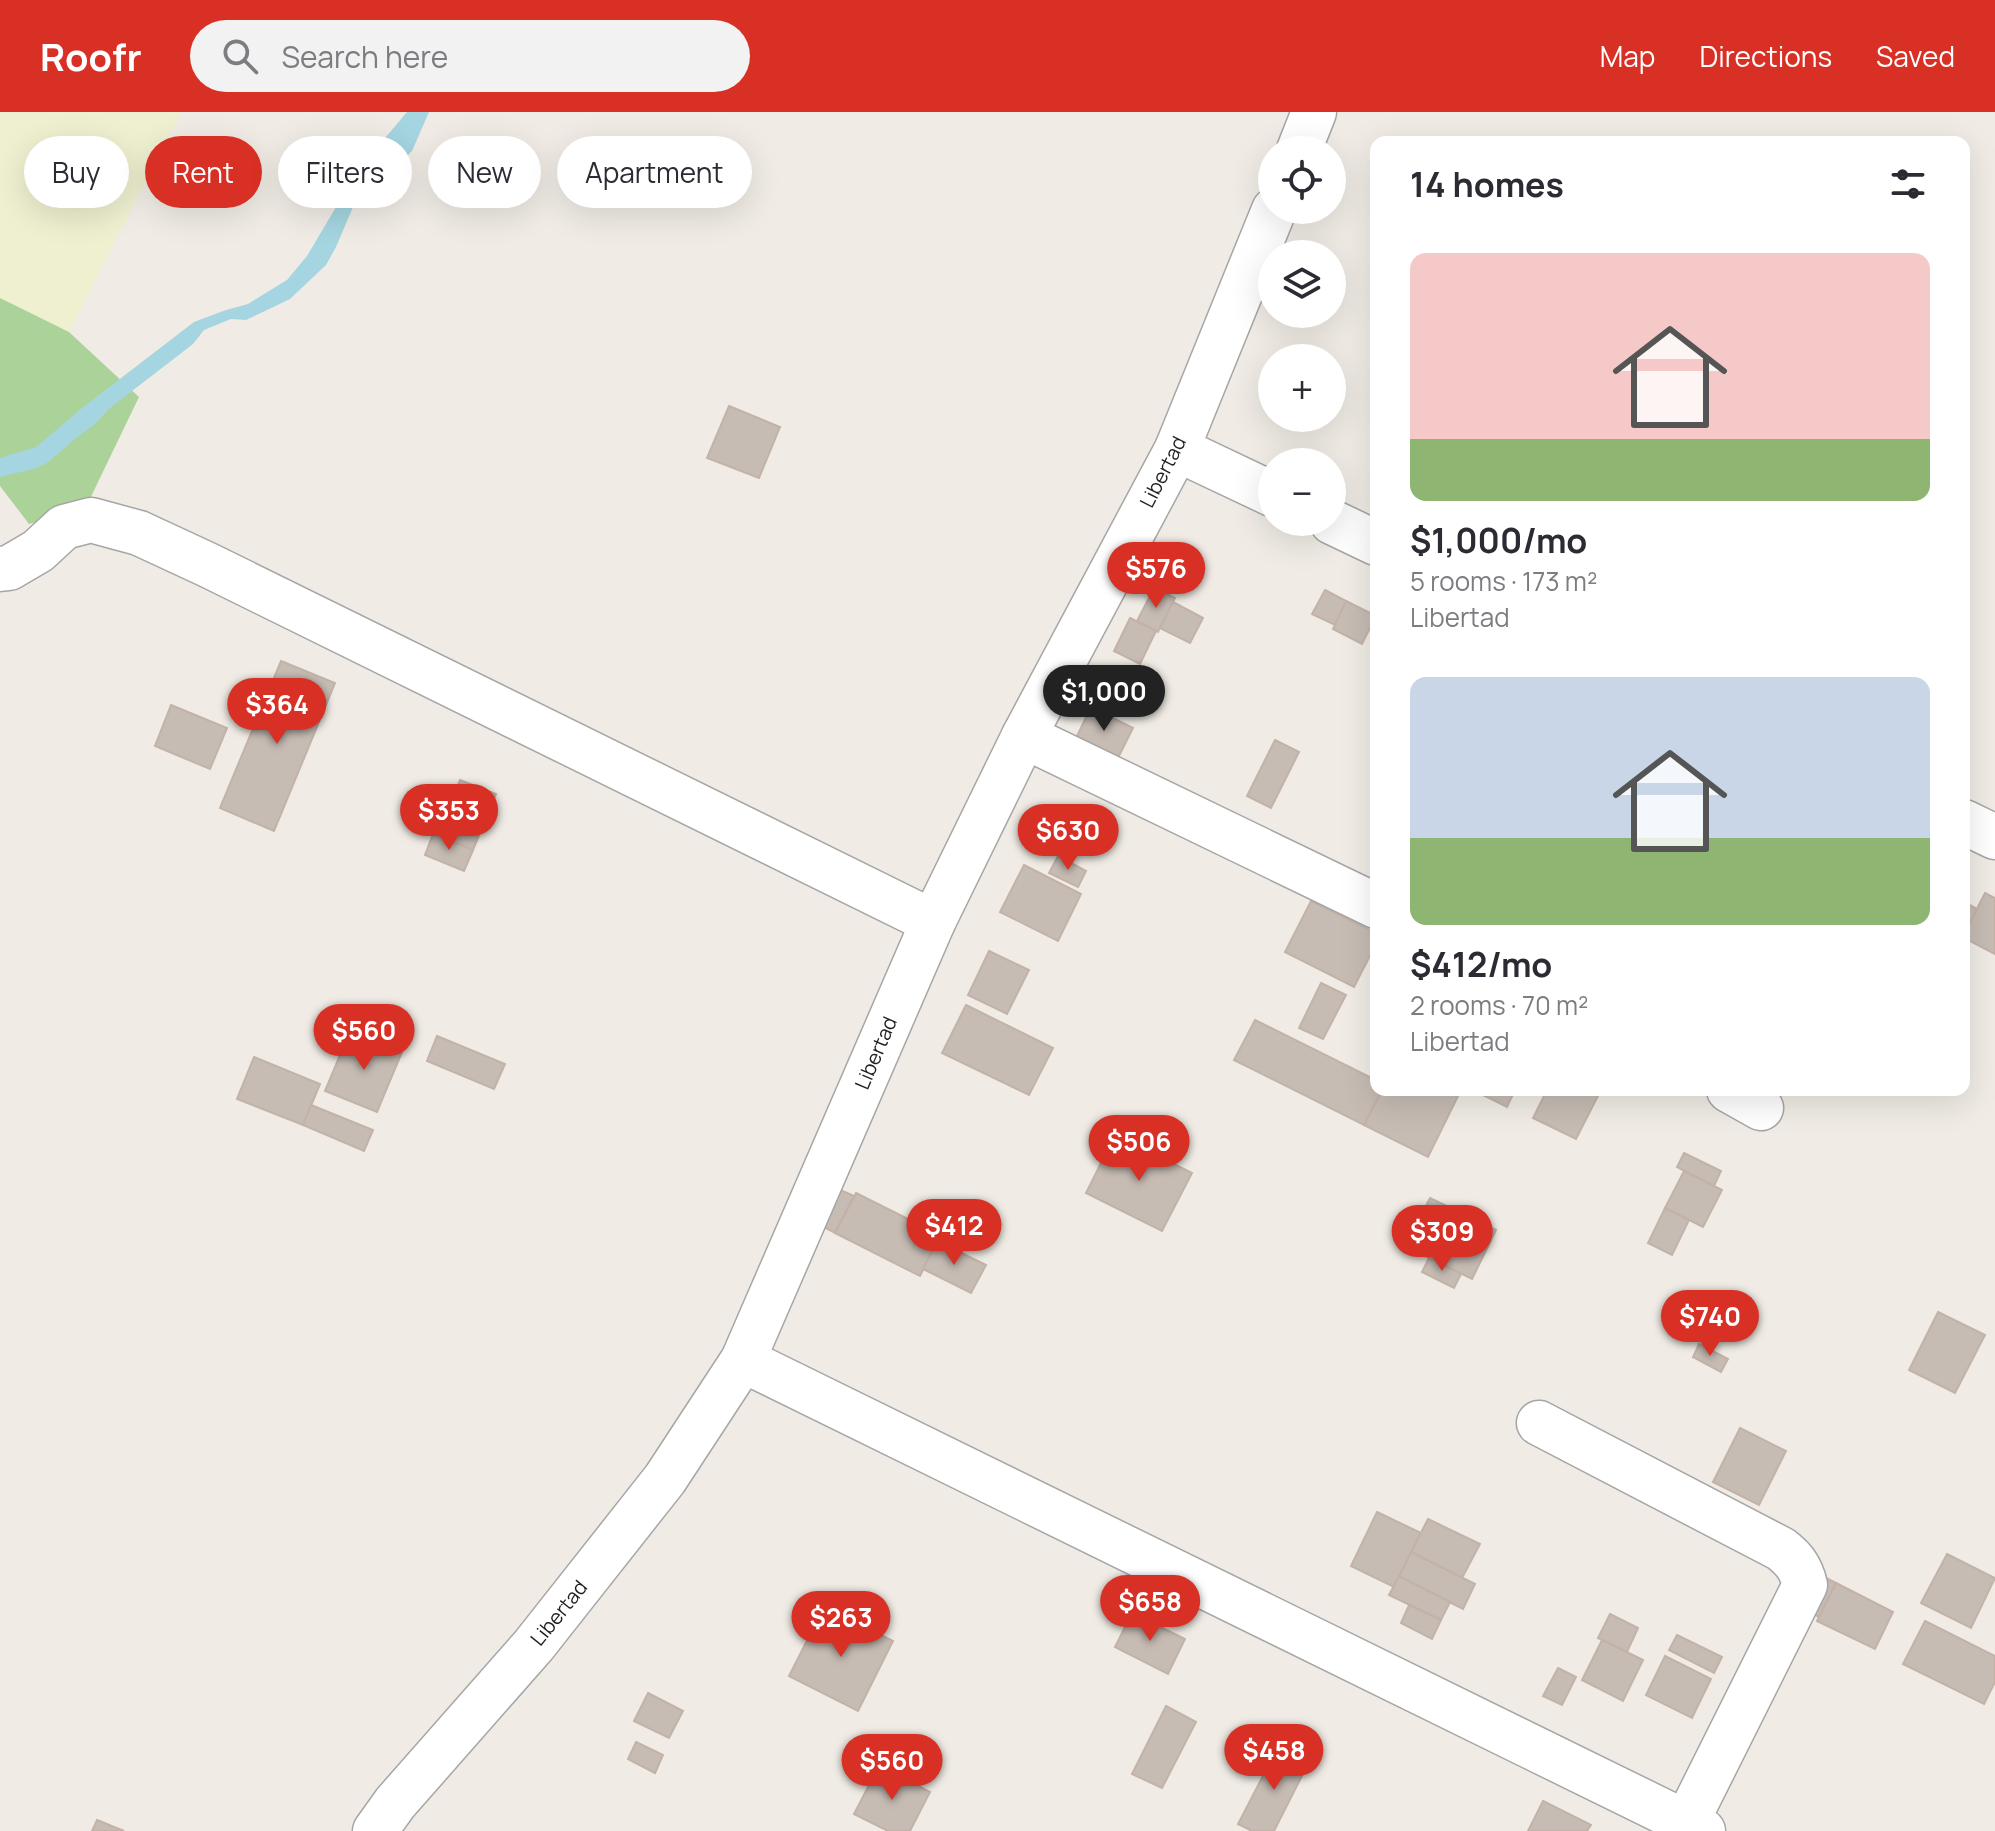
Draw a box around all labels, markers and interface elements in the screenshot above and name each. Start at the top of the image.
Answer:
search box [190,20,750,92]
text: Roofr [40,30,142,82]
icon: search [218,34,262,78]
text: Search here [282,36,448,77]
text: Map [1600,37,1655,75]
text: Directions [1699,37,1832,75]
text: Saved [1876,37,1955,75]
chip: Buy [24,136,129,208]
chip: Rent [145,136,262,208]
chip: Filters [278,136,412,208]
chip: New [428,136,541,208]
chip: Apartment [557,136,752,208]
map controls [1258,136,1346,536]
button: locate [1258,136,1346,224]
text: 14 homes [1410,161,1564,207]
icon: filters [1886,162,1930,206]
button: layers [1258,240,1346,328]
icon: home [1598,305,1742,449]
button: + [1258,344,1346,432]
street label: Libertad [1133,432,1192,512]
button: − [1258,448,1346,536]
text: $1,000/mo [1410,517,1587,563]
pin: $576 [1109,542,1203,610]
text: $576 [1125,550,1187,586]
text: 5 rooms · 173 m² [1410,563,1597,599]
text: Libertad [1410,599,1510,635]
pin: $1,000 [1039,665,1169,733]
text: $1,000 [1061,673,1147,709]
pin: $364 [230,678,324,746]
text: $364 [245,686,309,722]
icon: home [1598,729,1742,873]
pin: $353 [402,784,496,852]
text: $353 [418,792,480,828]
pin: $630 [1021,804,1115,872]
text: $630 [1036,812,1100,848]
text: $412/mo [1410,941,1552,987]
text: 2 rooms · 70 m² [1410,987,1588,1023]
pin: $560 [317,1004,411,1072]
text: $560 [332,1012,396,1048]
street label: Libertad [848,1012,903,1093]
text: Libertad [1410,1023,1510,1059]
pin: $506 [1092,1115,1186,1183]
text: $506 [1107,1123,1171,1159]
pin: $412 [907,1199,1001,1267]
pin: $309 [1395,1205,1489,1273]
text: $412 [924,1207,984,1243]
text: $309 [1410,1213,1474,1249]
pin: $740 [1663,1290,1757,1358]
text: $740 [1679,1298,1741,1334]
street label: Libertad [524,1574,593,1651]
pin: $658 [1103,1575,1197,1643]
text: $658 [1118,1583,1182,1619]
pin: $263 [794,1591,888,1659]
text: $263 [809,1599,873,1635]
pin: $458 [1227,1724,1321,1792]
text: $458 [1242,1732,1306,1768]
pin: $560 [845,1734,939,1802]
text: $560 [860,1742,924,1778]

